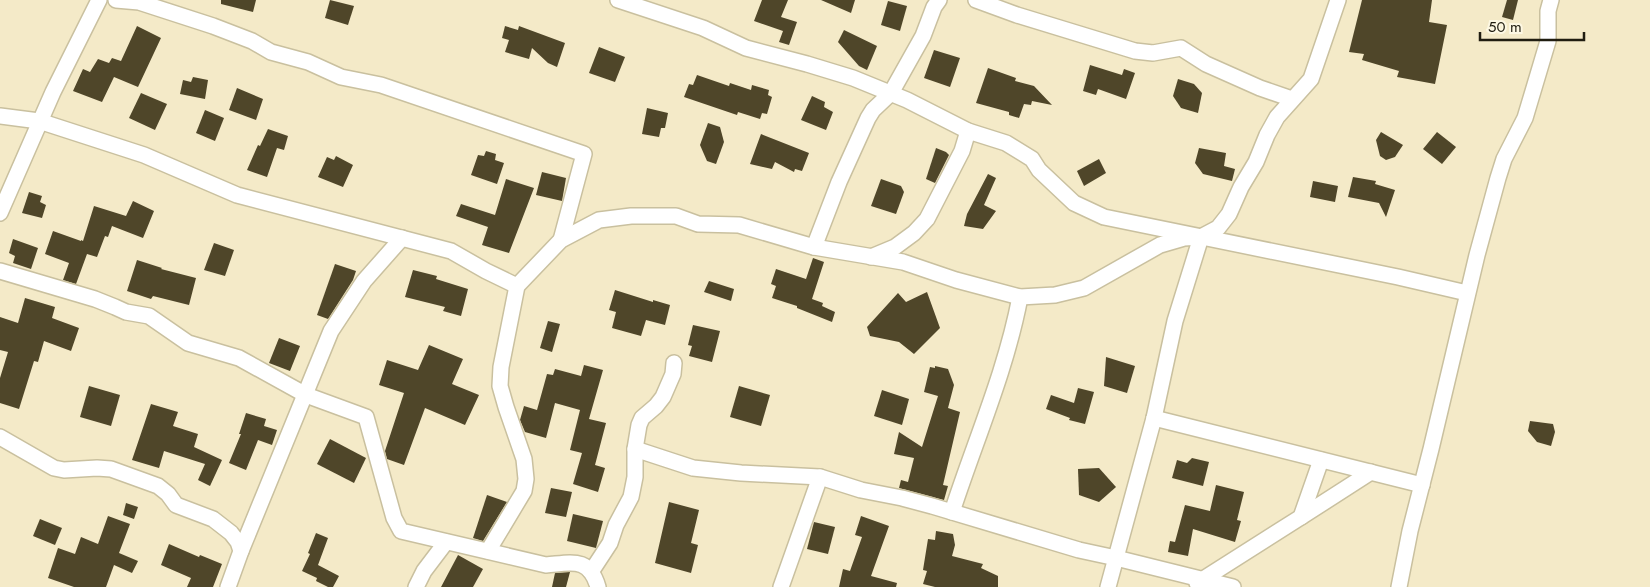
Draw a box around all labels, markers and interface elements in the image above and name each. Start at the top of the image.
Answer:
scale bar [1480,10,1584,42]
text: 50 m [1488,16,1522,38]

